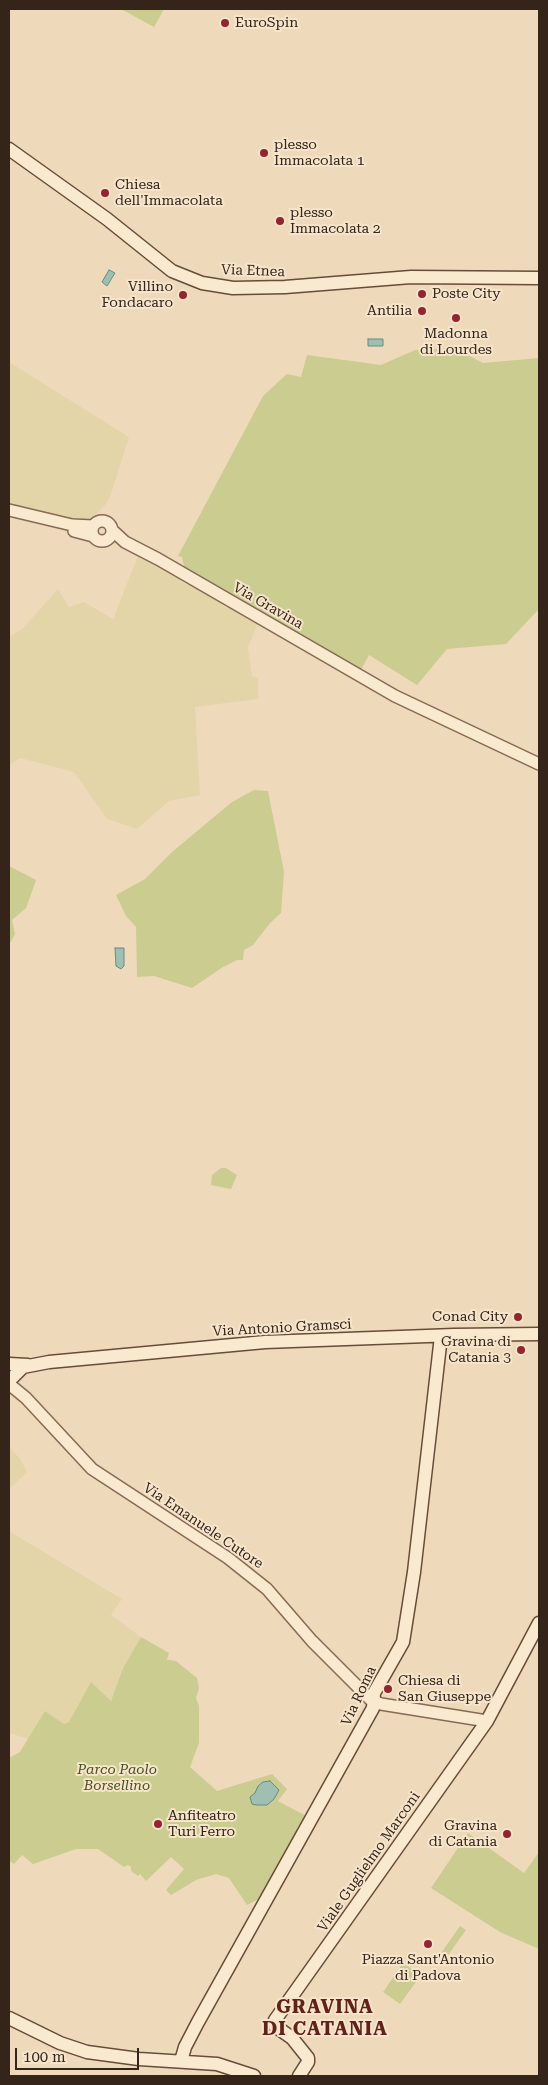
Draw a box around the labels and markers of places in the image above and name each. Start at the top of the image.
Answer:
place label: EuroSpin [235,15,298,31]
marker: EuroSpin [219,17,231,29]
place label: plesso Immacolata 1 [274,137,365,170]
marker: plesso Immacolata 1 [258,147,270,159]
place label: Chiesa dell'Immacolata [115,177,223,210]
marker: Chiesa dell'Immacolata [99,187,111,199]
place label: plesso Immacolata 2 [290,205,381,238]
marker: plesso Immacolata 2 [274,215,286,227]
place label: Villino Fondacaro [102,279,173,312]
place label: Poste City [432,286,501,302]
marker: Poste City [416,288,428,300]
marker: Villino Fondacaro [177,289,189,301]
place label: Antilia [367,303,412,319]
marker: Antilia [416,305,428,317]
marker: Madonna di Lourdes [450,312,462,324]
place label: Madonna di Lourdes [420,326,492,358]
place label: Conad City [432,1309,508,1325]
marker: Conad City [512,1311,524,1323]
place label: Gravina di Catania 3 [441,1334,511,1366]
marker: Gravina di Catania 3 [515,1344,527,1356]
place label: Chiesa di San Giuseppe [398,1673,491,1705]
marker: Chiesa di San Giuseppe [382,1683,394,1695]
place label: Anfiteatro Turi Ferro [168,1808,236,1840]
marker: Anfiteatro Turi Ferro [152,1818,164,1830]
place label: Gravina di Catania [429,1818,497,1850]
marker: Gravina di Catania [501,1828,513,1840]
marker: Piazza Sant'Antonio di Padova [422,1938,434,1950]
place label: Piazza Sant'Antonio di Padova [362,1952,494,1984]

